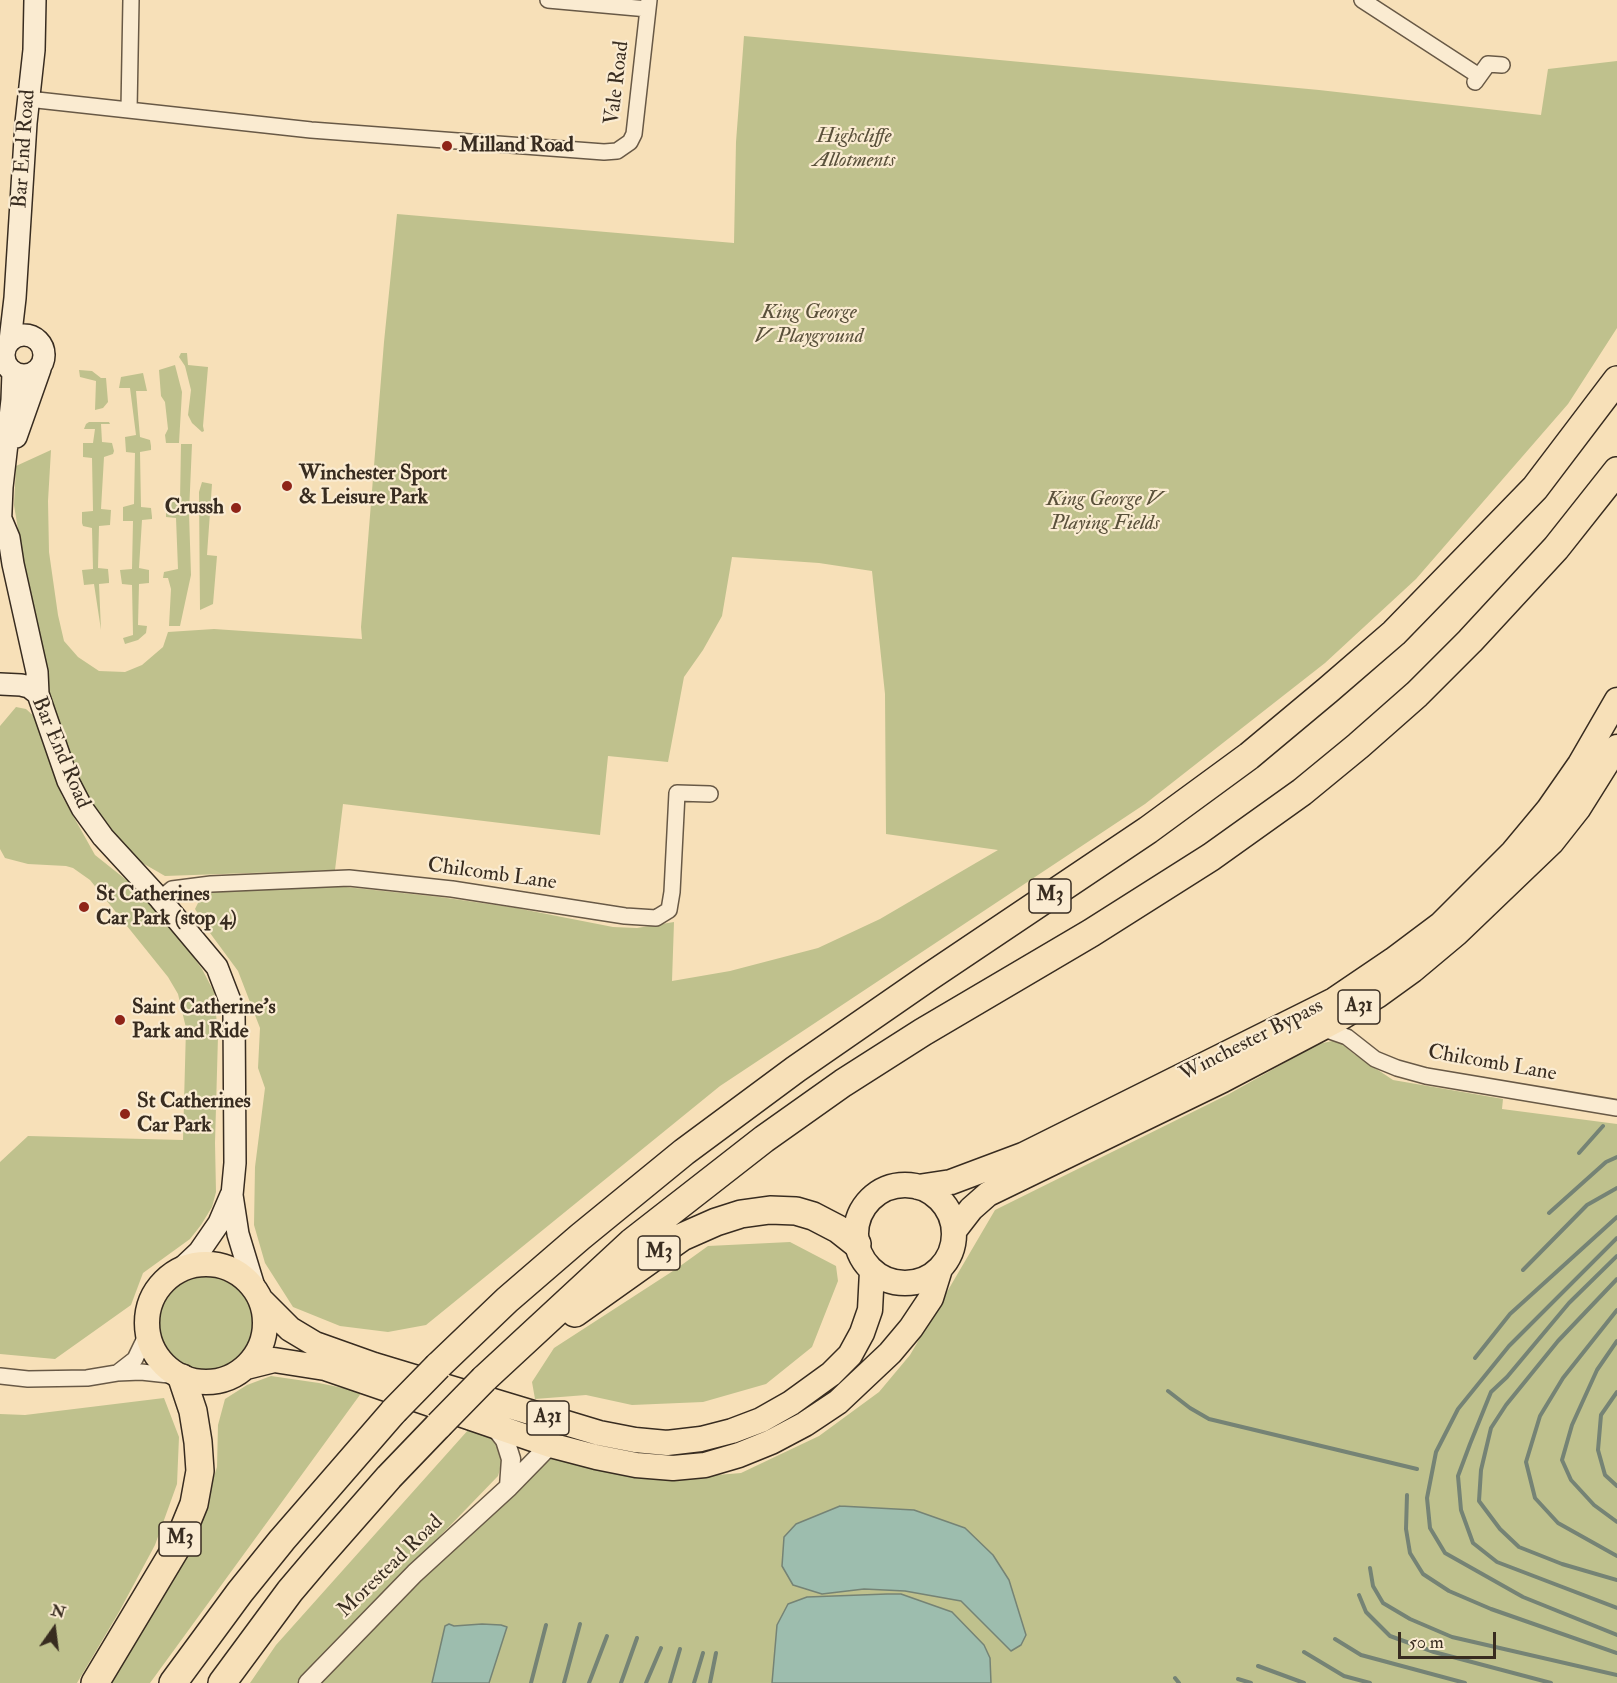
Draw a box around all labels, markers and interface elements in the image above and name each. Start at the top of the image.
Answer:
street label: Vale Road [600,40,636,126]
street label: Bar End Road [8,89,42,209]
park label: Highcliffe Allotments [813,124,895,174]
place label: Milland Road [459,133,574,159]
marker: Milland Road [440,139,454,153]
park label: King George V Playground [754,300,864,350]
place label: Winchester Sport & Leisure Park [299,461,447,511]
marker: Winchester Sport & Leisure Park [280,479,294,493]
park label: King George V Playing Fields [1046,487,1164,537]
place label: Crussh [165,495,224,521]
marker: Crussh [229,501,243,515]
street label: Bar End Road [25,693,95,813]
street label: Chilcomb Lane [426,853,558,897]
road number: M3 [1029,879,1071,913]
place label: St Catherines Car Park (stop 4) [96,882,237,932]
marker: St Catherines Car Park (stop 4) [77,900,91,914]
road number: A31 [1338,990,1380,1024]
street label: Winchester Bypass [1176,994,1328,1088]
place label: Saint Catherine's Park and Ride [132,995,276,1045]
marker: Saint Catherine's Park and Ride [113,1013,127,1027]
street label: Chilcomb Lane [1426,1040,1558,1088]
place label: St Catherines Car Park [137,1089,251,1139]
marker: St Catherines Car Park [118,1107,132,1121]
road number: M3 [638,1236,680,1270]
road number: A31 [527,1401,569,1435]
street label: Morestead Road [333,1510,449,1624]
road number: M3 [159,1522,201,1556]
north arrow [24,1599,84,1659]
text: N [49,1600,68,1623]
scale bar [1401,1620,1498,1658]
text: 50 m [1409,1631,1444,1654]

